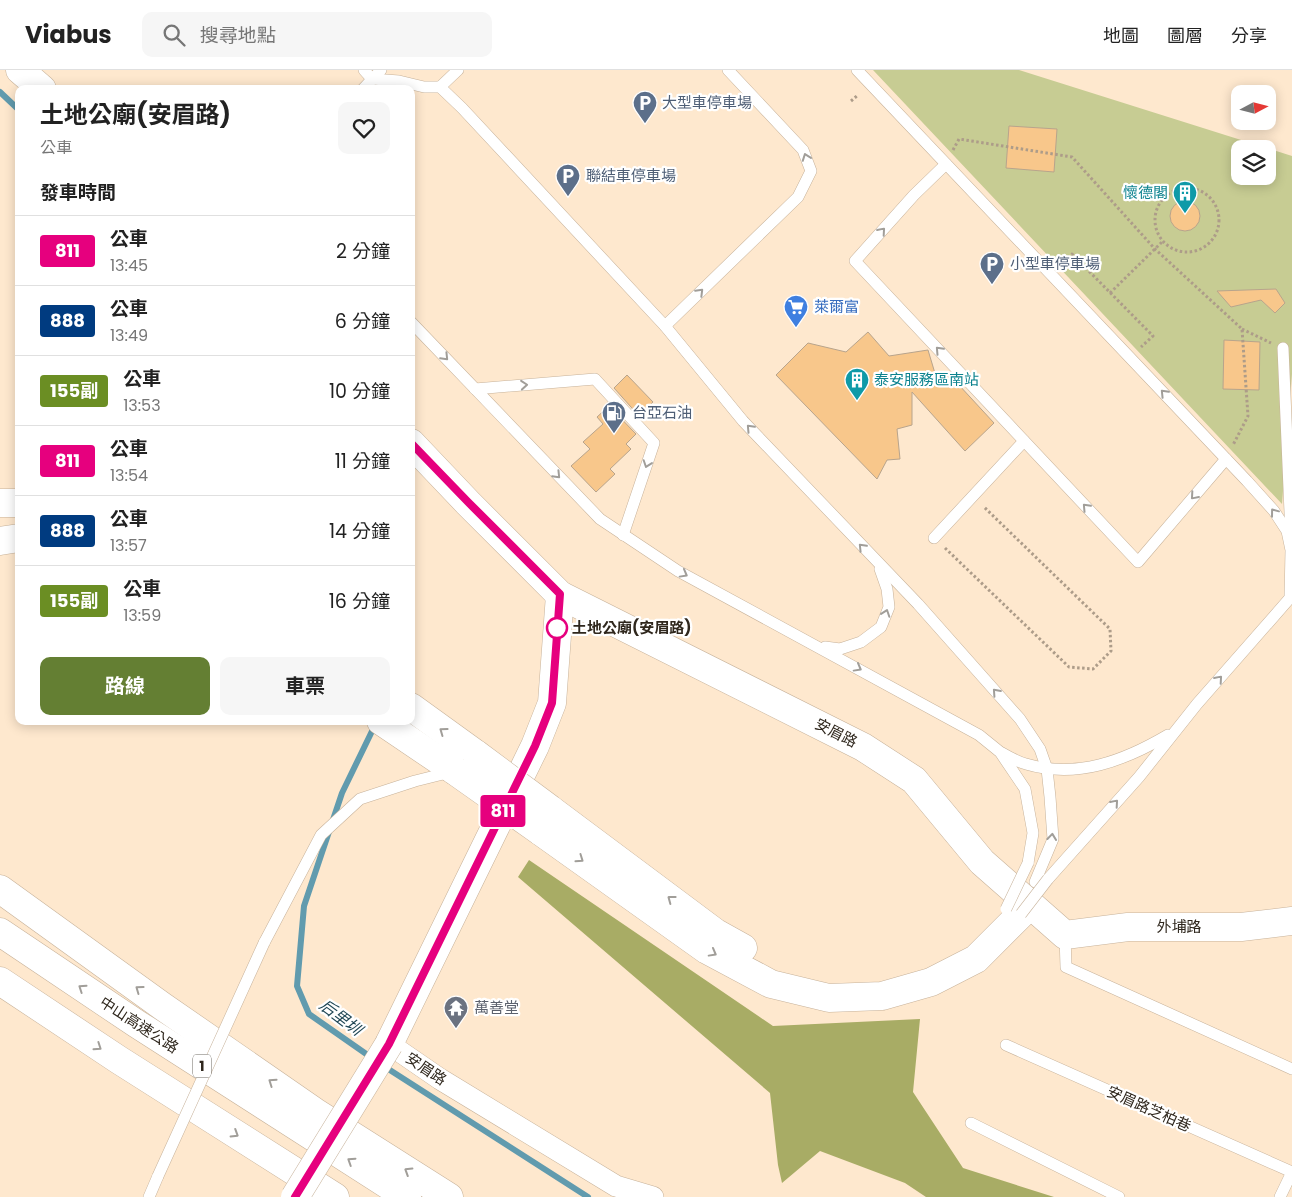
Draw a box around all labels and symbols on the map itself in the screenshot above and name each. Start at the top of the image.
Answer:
north arrow [1231,85,1276,130]
parking icon: 大型車停車場 [632,90,658,124]
place label: 大型車停車場 [662,92,752,113]
one-way arrow [802,153,812,162]
parking icon: 聯結車停車場 [555,163,581,197]
place label: 聯結車停車場 [586,165,676,186]
building icon: 懷德閣 [1172,180,1198,214]
place label: 懷德閣 [1123,182,1168,203]
one-way arrow [877,227,886,236]
parking icon: 小型車停車場 [979,251,1005,285]
place label: 小型車停車場 [1010,253,1100,274]
one-way arrow [694,289,703,298]
supermarket icon: 萊爾富 [783,294,809,328]
place label: 萊爾富 [814,296,859,317]
one-way arrow [936,347,945,356]
one-way arrow [439,352,448,361]
building icon: 泰安服務區南站 [844,367,870,401]
place label: 泰安服務區南站 [874,369,979,390]
one-way arrow [520,380,528,391]
one-way arrow [1160,390,1169,399]
fuel station icon: 台亞石油 [601,400,627,434]
place label: 台亞石油 [632,402,692,423]
one-way arrow [747,425,756,434]
one-way arrow [642,459,652,468]
one-way arrow [551,469,560,478]
one-way arrow [1191,490,1200,499]
one-way arrow [1083,503,1092,512]
one-way arrow [1271,508,1280,518]
one-way arrow [859,543,868,552]
one-way arrow [679,568,688,578]
one-way arrow [880,610,890,618]
marker: 土地公廟(安眉路) [546,617,568,639]
place label: 土地公廟(安眉路) [572,617,691,638]
one-way arrow [853,662,862,672]
one-way arrow [1214,675,1223,684]
one-way arrow [992,688,1001,697]
street label: 安眉路 [811,713,861,752]
one-way arrow [440,728,449,736]
line badge: 811 [474,795,532,827]
one-way arrow [1109,800,1118,809]
one-way arrow [1046,833,1057,841]
one-way arrow [574,854,583,862]
one-way arrow [668,897,677,905]
street label: 外埔路 [1156,916,1202,937]
one-way arrow [708,947,717,957]
one-way arrow [79,985,88,994]
one-way arrow [135,986,145,995]
street label: 中山高速公路 [96,991,183,1058]
water label: 后里圳 [315,994,368,1042]
temple icon: 萬善堂 [443,995,469,1029]
place label: 萬善堂 [474,997,519,1018]
one-way arrow [93,1041,102,1050]
street label: 安眉路 [402,1047,451,1090]
road number: 1 [193,1054,211,1078]
one-way arrow [268,1079,278,1088]
street label: 安眉路芝柏巷 [1104,1081,1195,1136]
one-way arrow [230,1128,239,1138]
one-way arrow [348,1158,357,1168]
one-way arrow [404,1168,413,1177]

